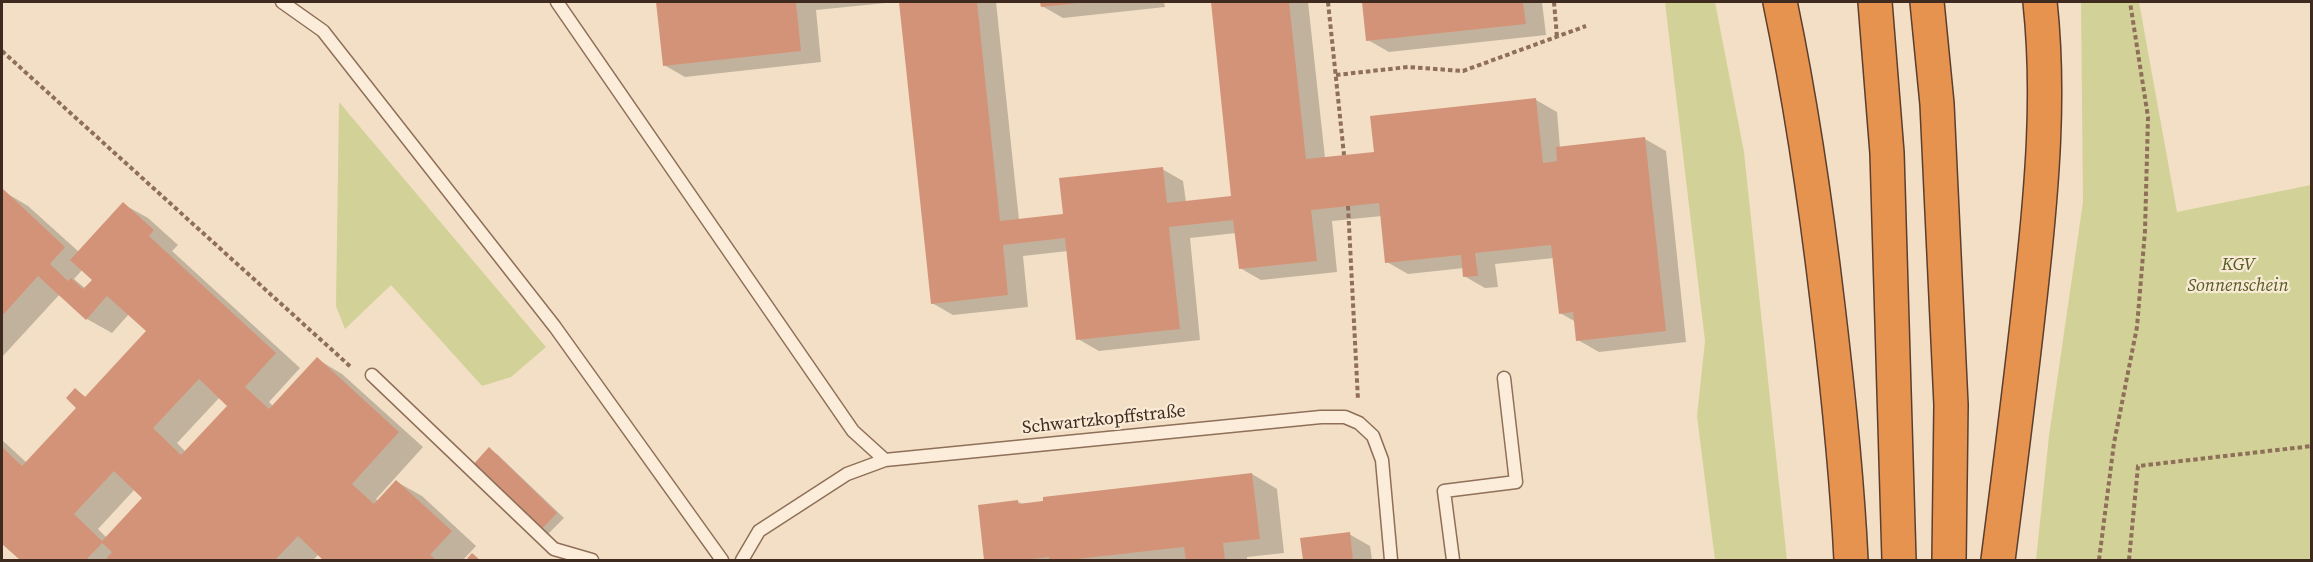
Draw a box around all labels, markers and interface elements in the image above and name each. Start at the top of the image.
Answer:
park label: KGV Sonnenschein [2187,254,2289,296]
street label: Schwartzkopffstraße [1021,401,1187,439]

